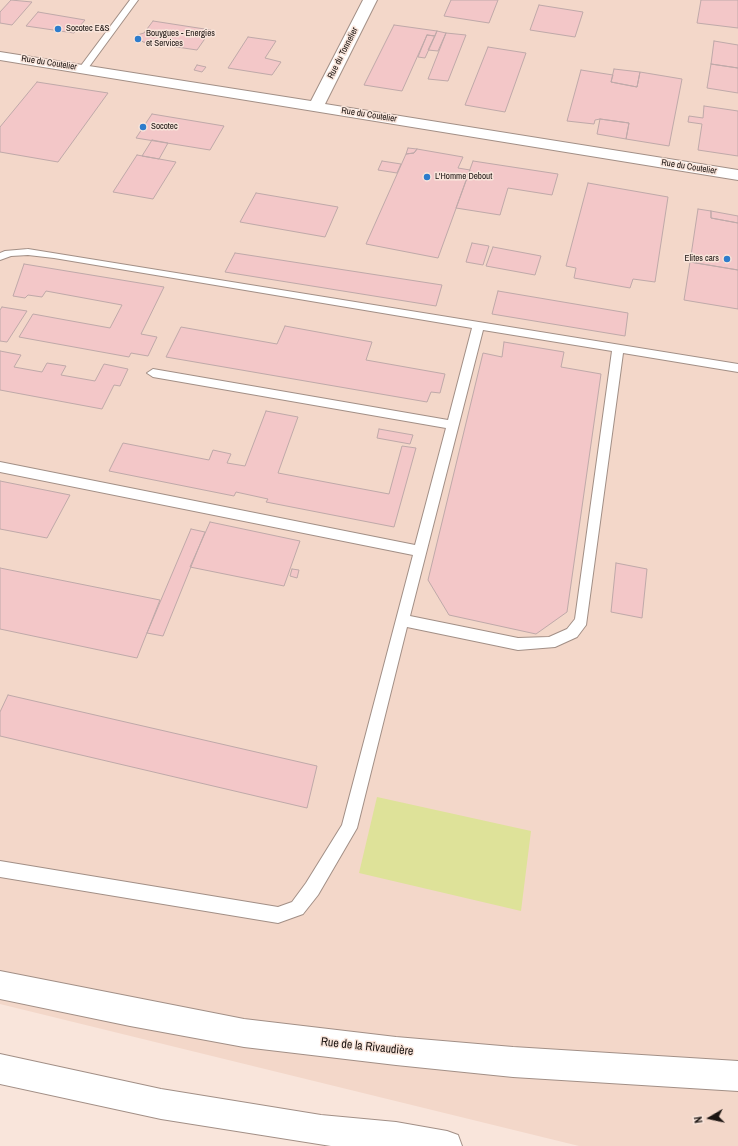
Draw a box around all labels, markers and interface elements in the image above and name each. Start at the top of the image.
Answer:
marker: Socotec E&S [53,24,63,34]
place label: Socotec E&S [66,24,109,34]
street label: Rue du Tonnelier [325,26,361,80]
place label: Bouygues - Energies et Services [146,29,215,50]
marker: Bouygues - Energies et Services [133,34,143,44]
street label: Rue du Coutelier [21,53,77,73]
street label: Rue du Coutelier [341,105,397,125]
marker: Socotec [138,122,148,132]
place label: Socotec [151,122,178,132]
street label: Rue du Coutelier [661,157,717,177]
marker: L'Homme Debout [422,172,432,182]
place label: L'Homme Debout [435,172,492,182]
place label: Elites cars [685,254,719,264]
marker: Elites cars [722,254,732,264]
street label: Rue de la Rivaudière [320,1035,414,1059]
north arrow [690,1098,730,1138]
text: N [691,1116,706,1124]

